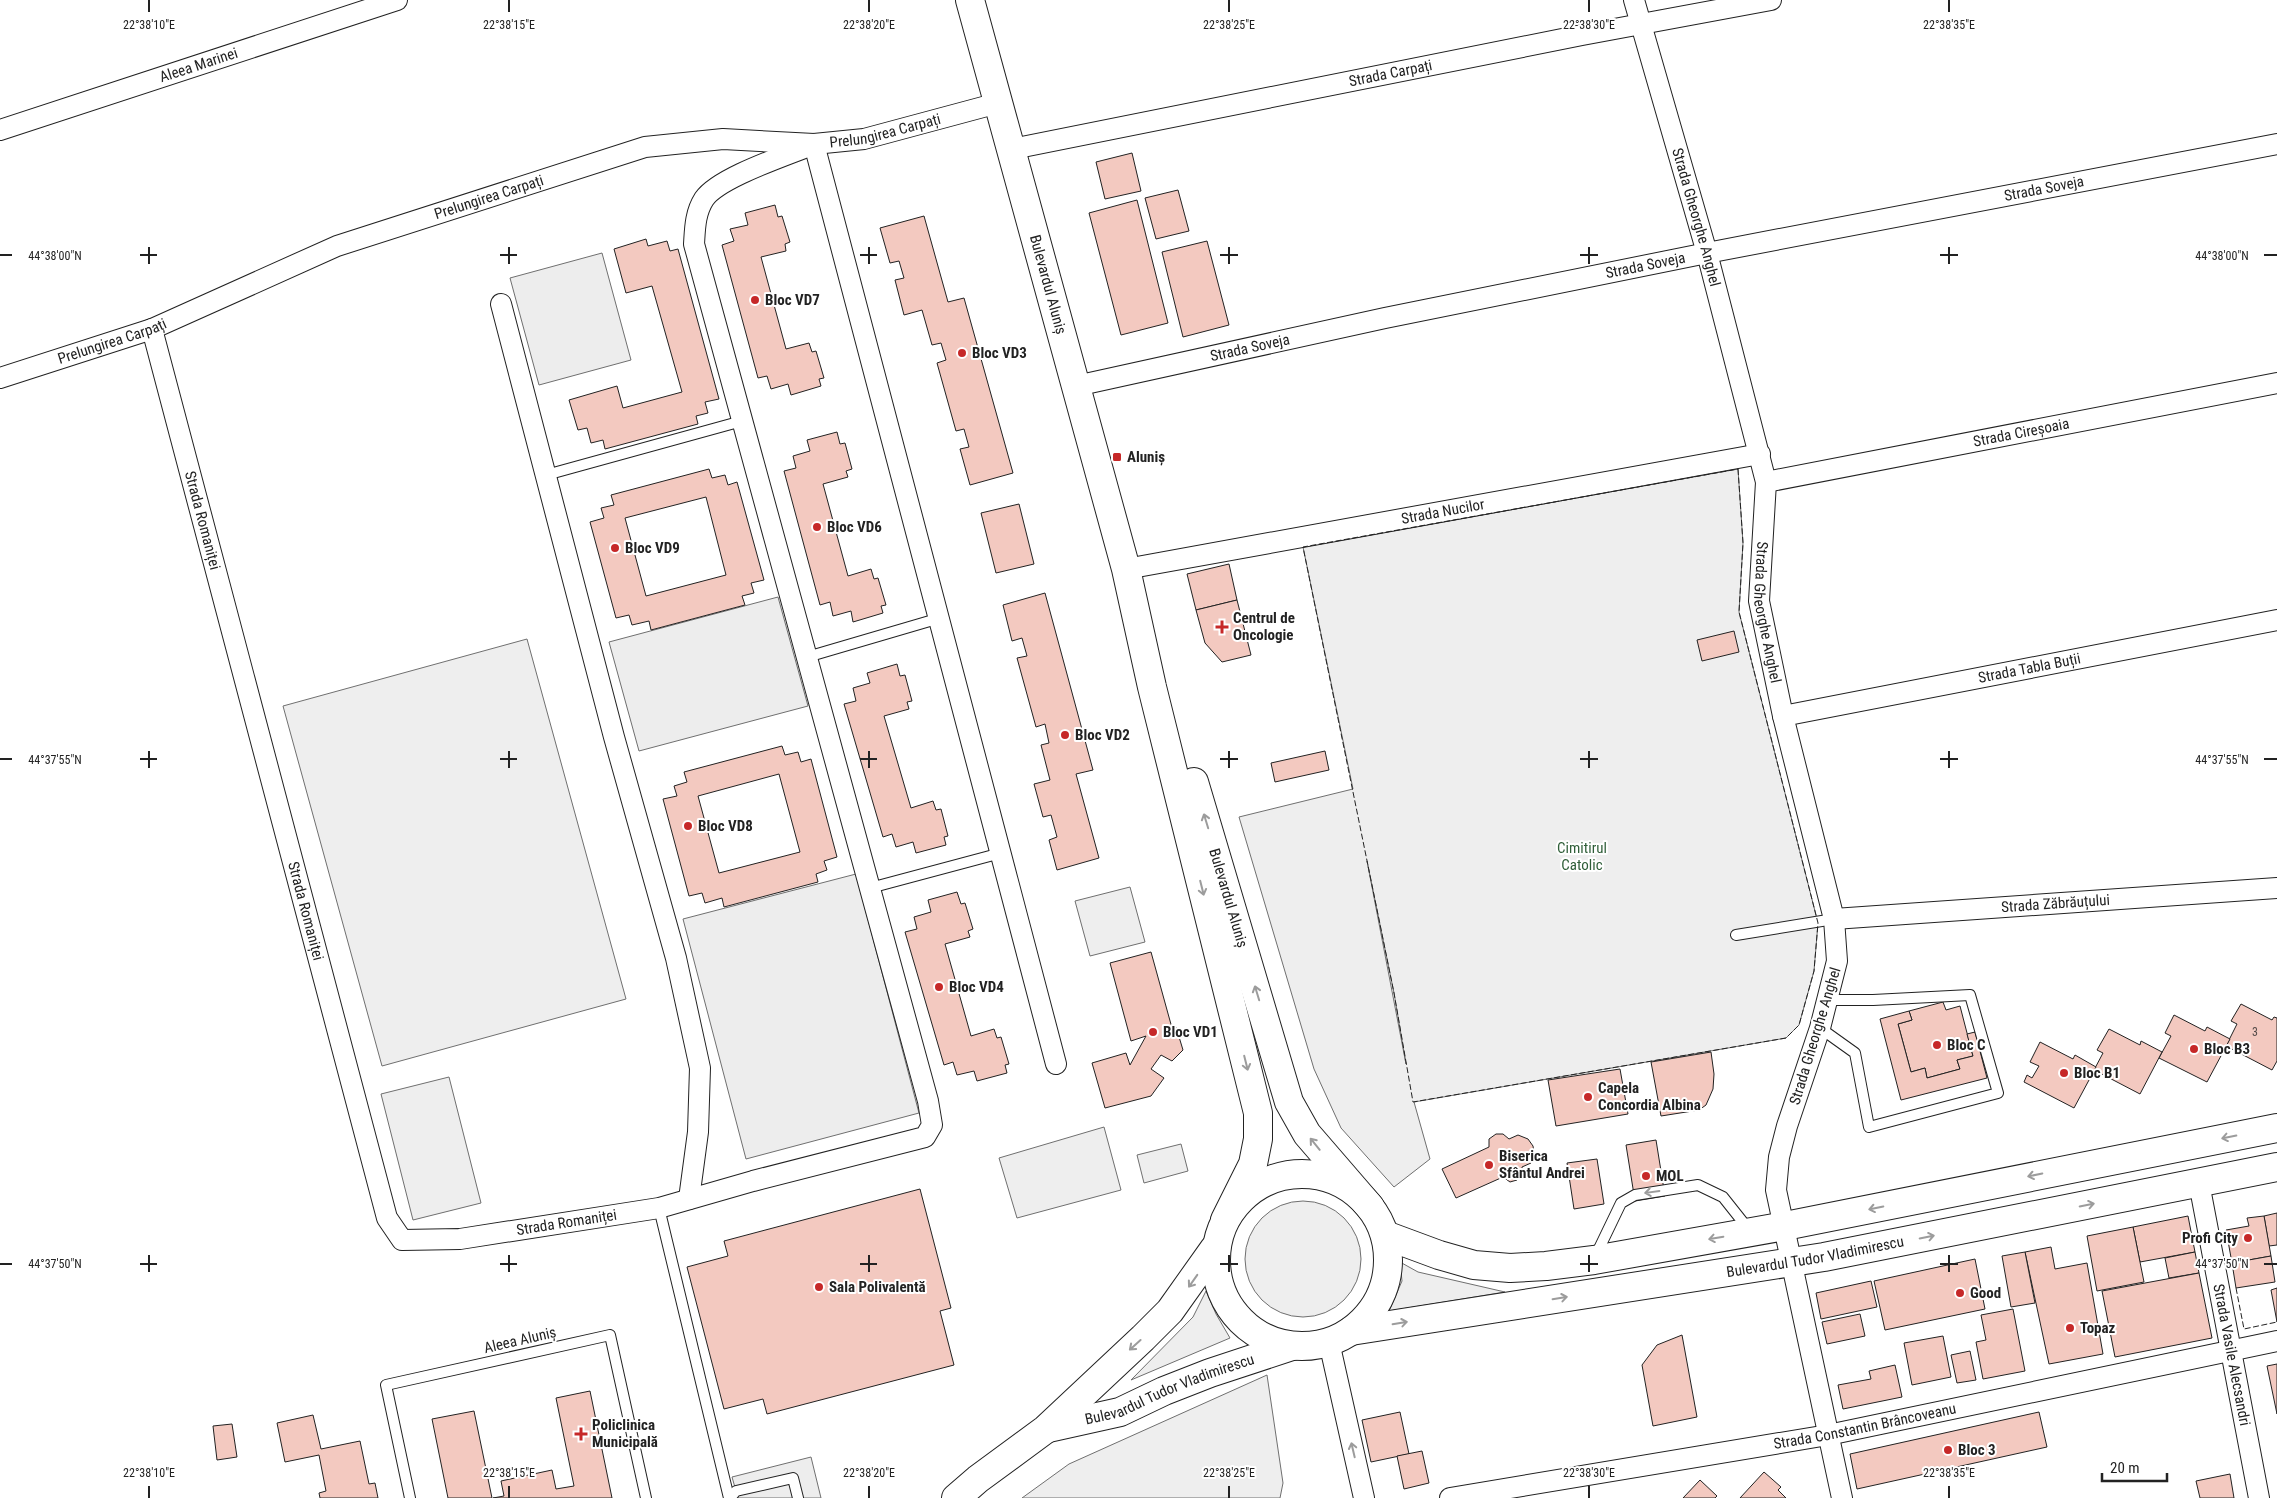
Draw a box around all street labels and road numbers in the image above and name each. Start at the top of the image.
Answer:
street label: Aleea Marinei [157,44,240,86]
street label: Strada Carpați [1347,56,1434,90]
street label: Prelungirea Carpați [829,110,943,151]
street label: Strada Gheorghe Anghel [1668,146,1724,288]
street label: Prelungirea Carpați [432,171,546,223]
street label: Strada Soveja [2003,172,2085,205]
street label: Bulevardul Aluniș [1026,233,1070,336]
street label: Strada Soveja [1604,249,1687,282]
street label: Prelungirea Carpați [56,315,169,368]
street label: Strada Soveja [1208,330,1291,365]
street label: Strada Cireșoaia [1972,414,2071,451]
street label: Strada Romaniței [181,469,224,572]
street label: Strada Nucilor [1400,495,1486,528]
street label: Strada Gheorghe Anghel [1750,541,1785,685]
street label: Strada Tabla Buții [1977,649,2082,687]
street label: Bulevardul Aluniș [1205,846,1252,950]
street label: Strada Romaniței [284,860,328,962]
street label: Strada Zăbrăuțului [2001,891,2110,916]
street label: Strada Gheorghe Anghel [1785,965,1845,1107]
street label: Strada Romaniței [515,1206,618,1239]
street label: Bulevardul Tudor Vladimirescu [1725,1232,1905,1281]
street label: Strada Vasile Alecsandri [2209,1282,2254,1427]
street label: Aleea Aluniș [482,1323,558,1357]
street label: Bulevardul Tudor Vladimirescu [1083,1350,1256,1429]
street label: Strada Constantin Brâncoveanu [1772,1399,1958,1453]

